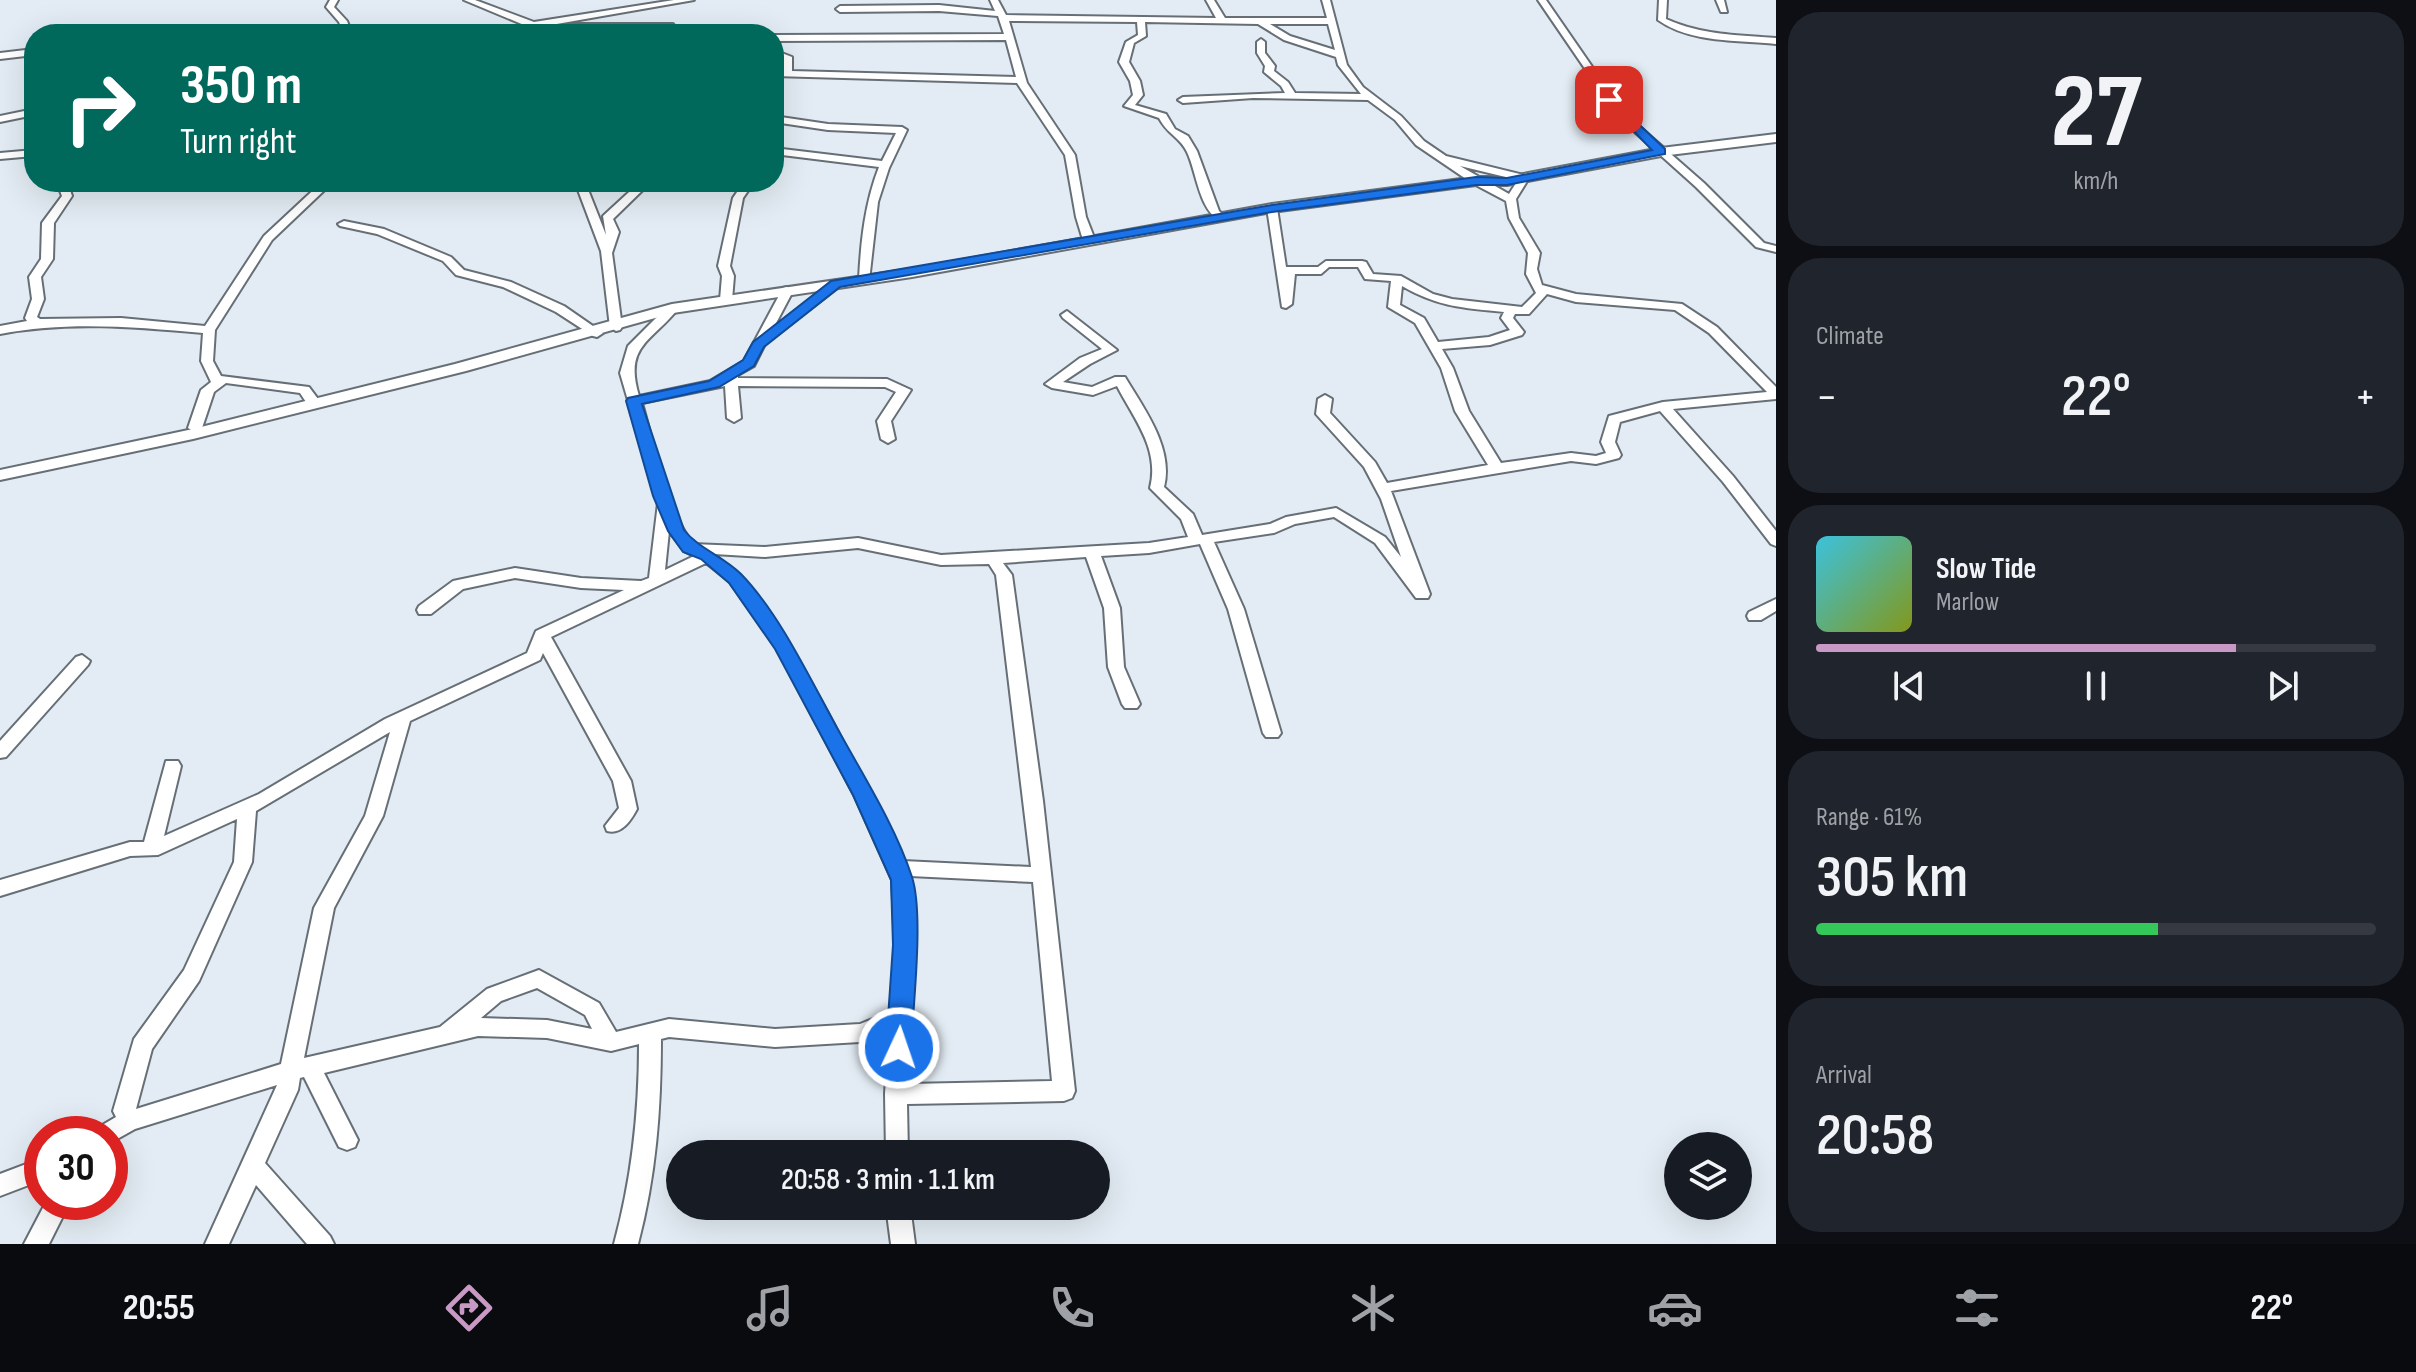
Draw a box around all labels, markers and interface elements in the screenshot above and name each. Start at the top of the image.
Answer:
text: 27 [2051,51,2141,176]
text: 350 m [180,53,302,120]
icon: right [48,56,152,160]
pin [1575,66,1643,134]
icon: arrive [1587,78,1631,122]
text: Turn right [180,121,297,164]
text: km/h [2074,166,2118,197]
text: Climate [1816,321,1884,352]
text: 22° [2061,361,2131,433]
text: − [1816,371,1838,424]
text: + [2354,371,2376,424]
text: Slow Tide [1936,551,2036,587]
text: Marlow [1936,587,1999,618]
icon: previous [1887,664,1931,708]
icon: pause [2074,664,2118,708]
icon: next [2261,664,2305,708]
text: Range · 61% [1816,802,1922,833]
text: 305 km [1816,842,1968,914]
position arrow [857,1006,941,1090]
text: Arrival [1816,1060,1872,1091]
text: 20:58 [1816,1100,1934,1172]
speed limit sign: 30 [24,1116,128,1220]
map controls [1664,1132,1752,1220]
button: layers [1664,1132,1752,1220]
text: 20:58 · 3 min · 1.1 km [781,1162,995,1198]
icon: directions [441,1280,497,1336]
icon: music [742,1280,798,1336]
icon: phone [1044,1280,1100,1336]
icon: climate [1345,1280,1401,1336]
icon: car [1647,1280,1703,1336]
icon: filters [1949,1280,2005,1336]
text: 20:55 [123,1287,195,1330]
text: 22° [2250,1287,2293,1330]

